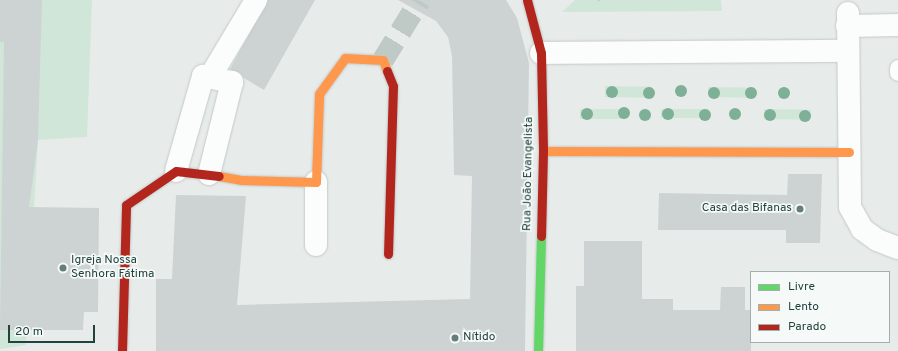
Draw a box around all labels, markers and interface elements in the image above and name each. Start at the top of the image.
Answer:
street label: Rua João Evangelista [521,117,537,231]
place label: Casa das Bifanas [702,202,792,216]
marker: Casa das Bifanas [795,204,805,214]
place label: Igreja Nossa Senhora Fátima [71,254,154,282]
marker: Igreja Nossa Senhora Fátima [58,263,68,273]
legend [750,271,890,343]
text: Livre [788,279,815,295]
text: Lento [788,299,819,315]
scale bar [10,317,97,343]
text: Parado [788,319,826,335]
text: 20 m [15,324,43,340]
place label: Nítido [463,331,495,345]
marker: Nítido [450,333,460,343]

